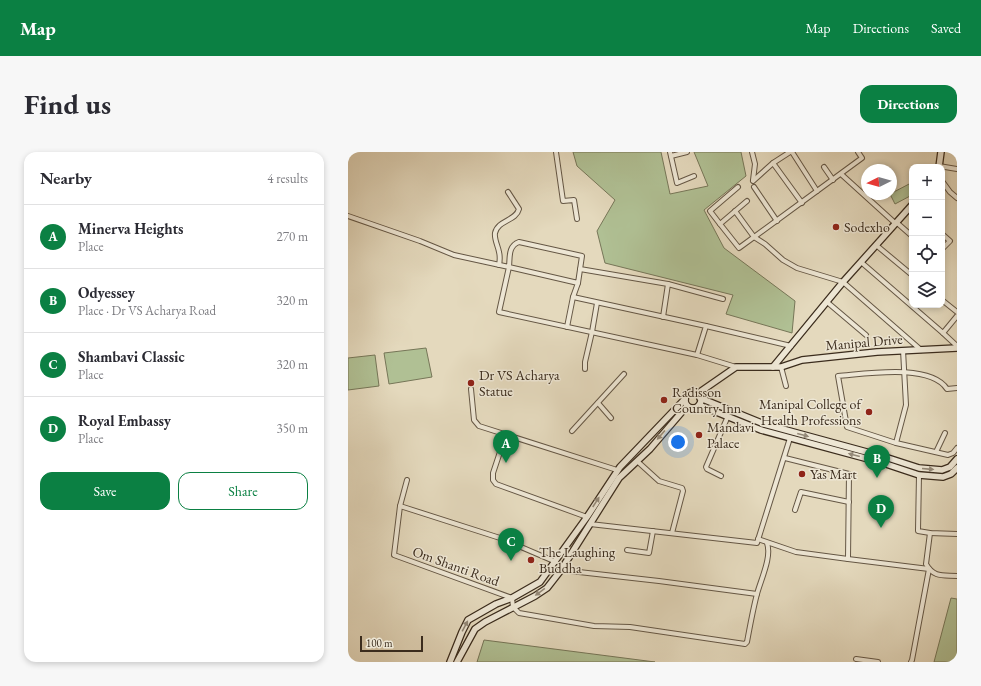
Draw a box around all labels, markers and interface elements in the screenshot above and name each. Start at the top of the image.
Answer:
text: Map [20,16,56,41]
text: Map [805,19,831,37]
text: Directions [853,19,909,37]
text: Saved [931,19,961,37]
button: Directions [860,85,957,123]
text: Find us [24,86,111,122]
north arrow [861,164,897,200]
map controls [909,164,945,308]
button: + [909,164,945,200]
text: Nearby [40,167,92,189]
text: 4 results [267,170,308,187]
button: − [909,200,945,236]
place label: Sodexho [844,218,890,236]
text: Minerva Heights [78,219,184,238]
marker: Sodexho [831,222,841,232]
text: A [48,228,58,245]
text: 270 m [277,228,308,245]
button: locate [909,236,945,272]
text: Place [78,238,104,255]
button: layers [909,272,945,308]
text: Odyessey [78,283,135,302]
text: B [49,292,57,309]
text: 320 m [277,292,308,309]
text: Place · Dr VS Acharya Road [78,302,216,319]
street label: Manipal Drive [825,330,904,354]
text: Shambavi Classic [78,347,185,366]
text: C [48,356,58,373]
text: 320 m [277,356,308,373]
text: Place [78,366,104,383]
place label: Dr VS Acharya Statue [479,366,560,400]
marker: Dr VS Acharya Statue [466,378,476,388]
place label: Radisson Country Inn [672,383,742,417]
marker: Radisson Country Inn [659,395,669,405]
place label: Manipal College of Health Professions [759,395,863,429]
marker: Manipal College of Health Professions [864,407,874,417]
text: Royal Embassy [78,411,171,430]
place label: Mandavi Palace [707,418,755,452]
text: D [48,420,58,437]
text: 350 m [277,420,308,437]
text: Place [78,430,104,447]
pin: A [493,430,519,463]
one-way arrow [657,430,666,441]
marker: Mandavi Palace [694,430,704,440]
your location [668,432,688,452]
one-way arrow [797,432,809,438]
pin: B [864,445,890,478]
one-way arrow [848,452,860,458]
place label: Yas Mart [810,465,857,483]
one-way arrow [922,466,934,472]
marker: Yas Mart [797,469,807,479]
button: Save [40,472,170,510]
button: Share [178,472,308,510]
pin: D [868,495,894,528]
one-way arrow [592,497,600,507]
pin: C [498,528,524,561]
street label: Om Shanti Road [410,542,503,590]
place label: The Laughing Buddha [539,543,616,577]
marker: The Laughing Buddha [526,555,536,565]
one-way arrow [534,588,545,597]
one-way arrow [462,620,468,632]
scale bar [360,634,423,653]
text: 100 m [366,636,393,650]

